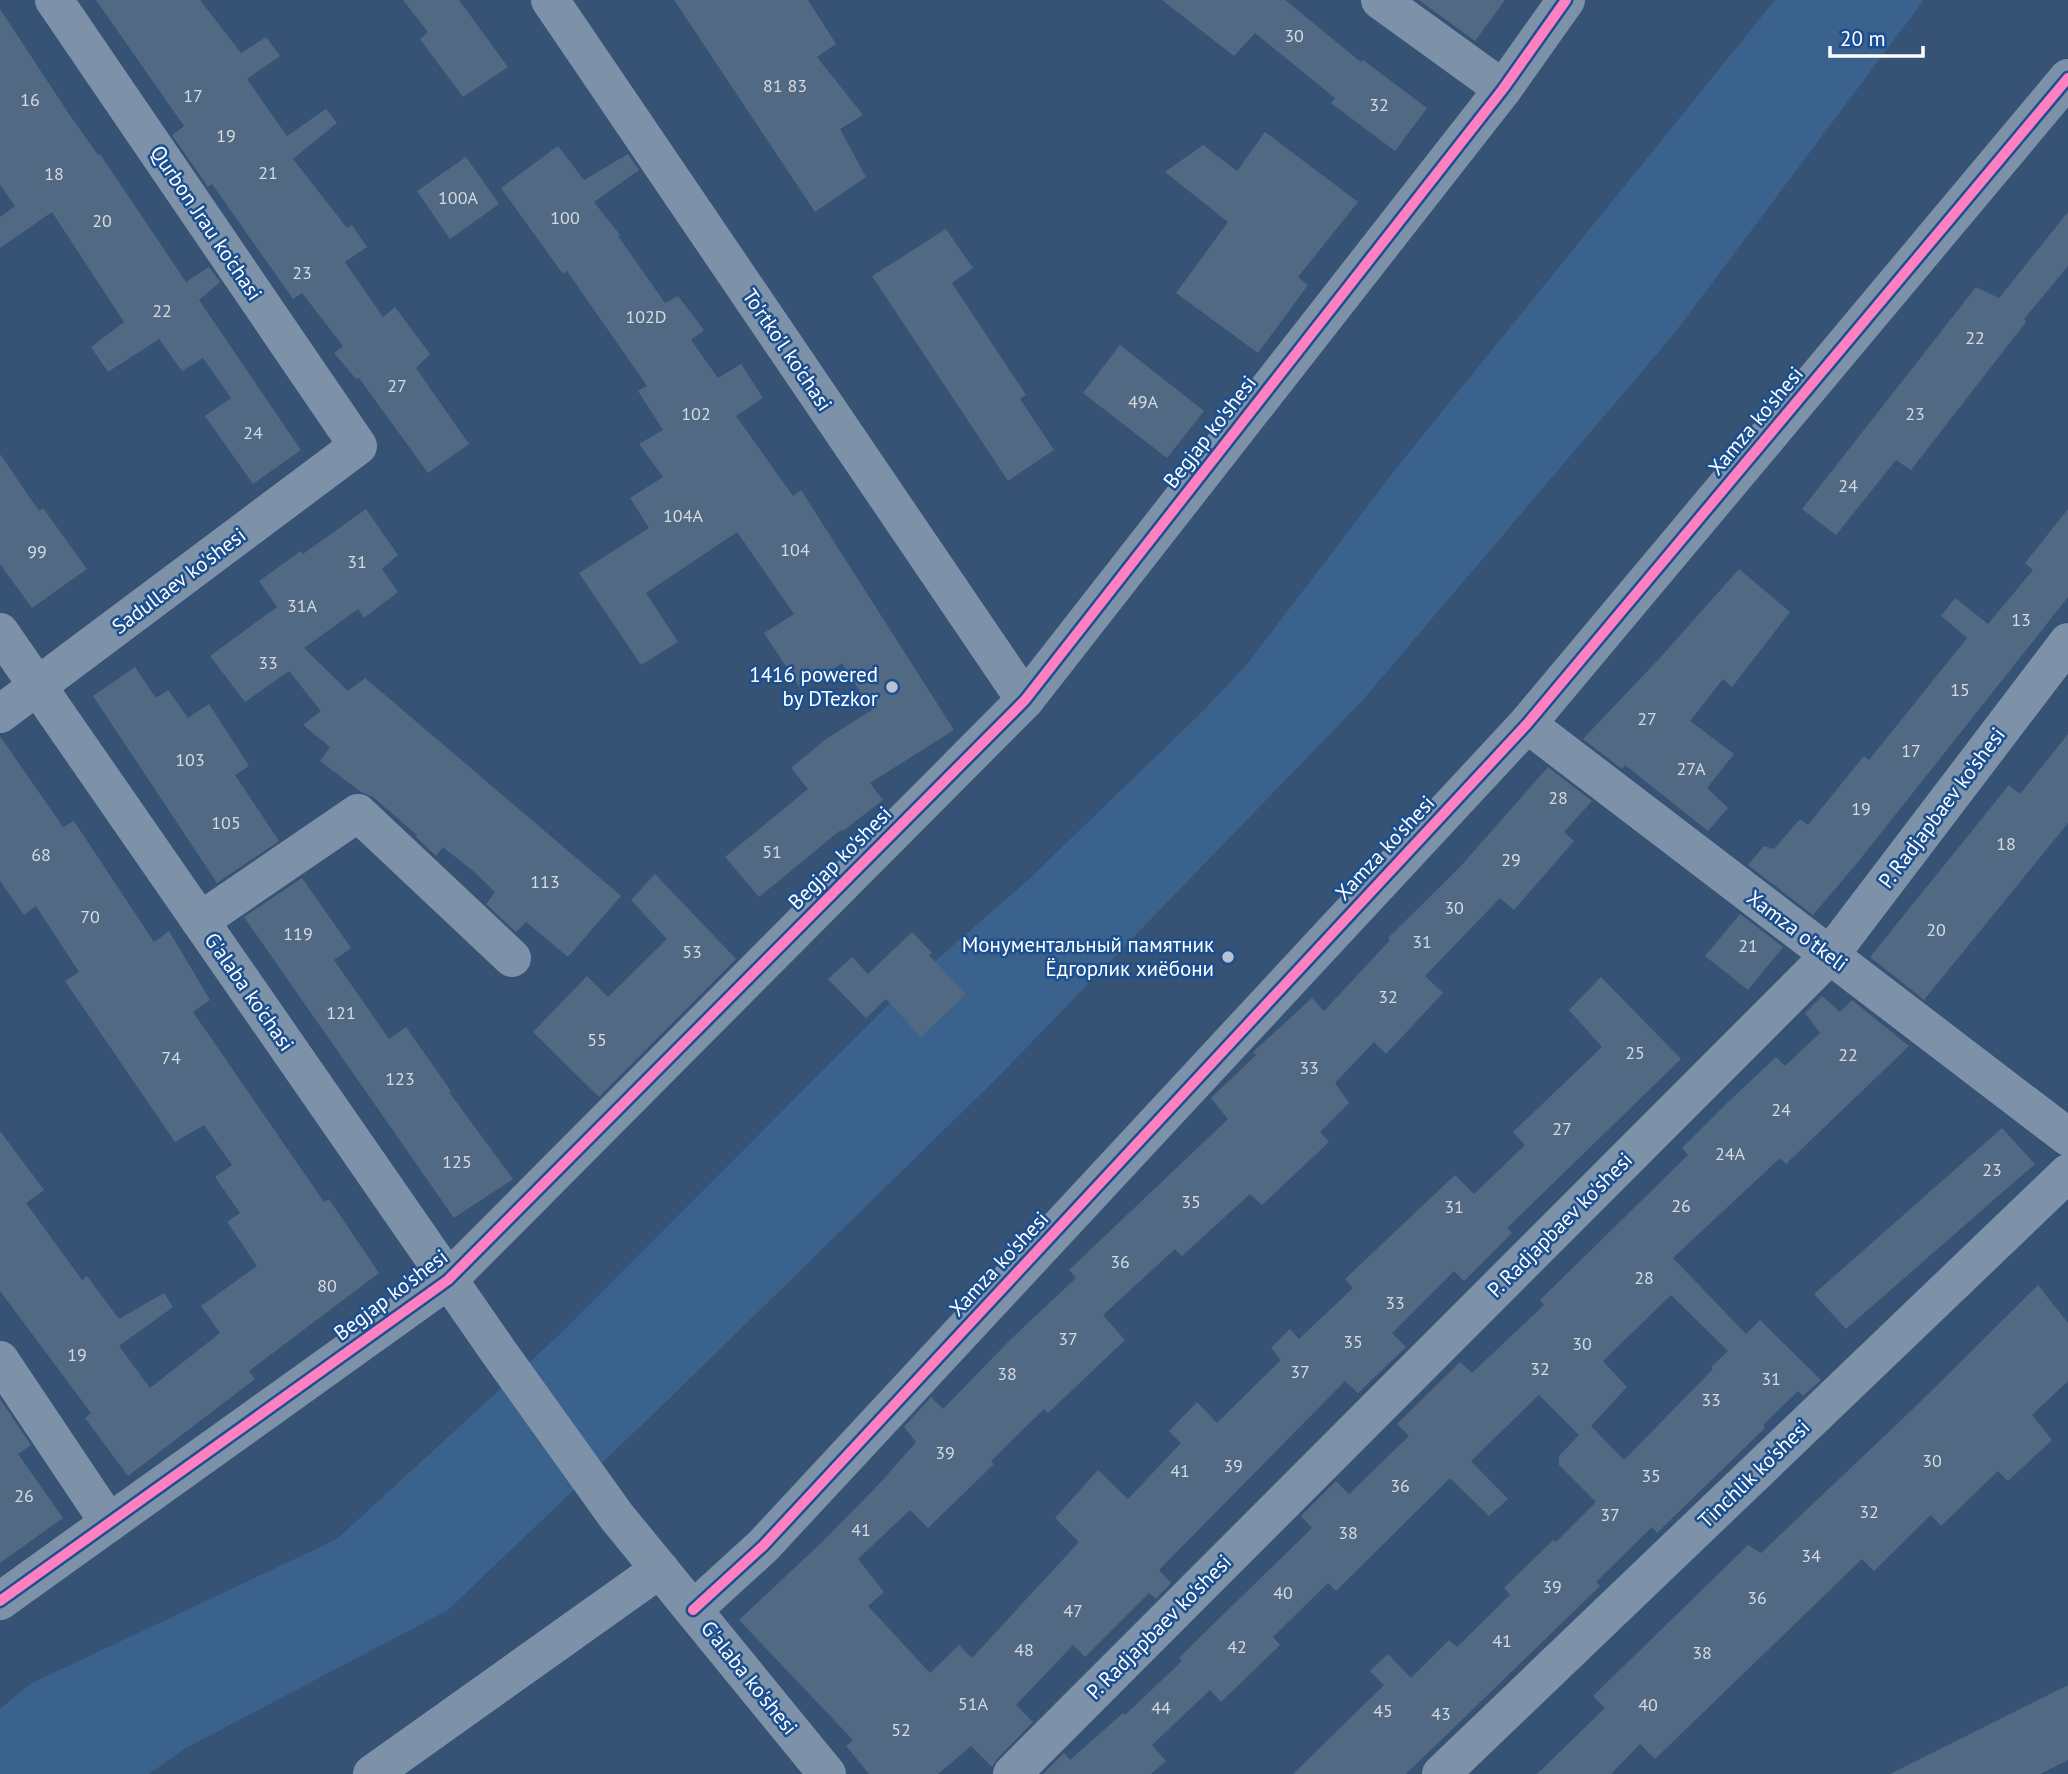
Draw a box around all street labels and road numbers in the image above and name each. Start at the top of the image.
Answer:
street label: Qurbon Jrau ko'chasi [145,140,268,305]
street label: To'rtko'l ko'chasi [737,283,838,416]
street label: Xamza ko'shesi [1702,361,1809,481]
street label: Begjap ko'shesi [1157,370,1262,493]
street label: Sadullaev ko'shesi [106,521,251,640]
street label: P. Radjapbaev ko'shesi [1872,722,2011,893]
street label: Xamza ko'shesi [1329,789,1440,906]
street label: Begjap ko'shesi [782,800,897,915]
street label: Xamza o'tkeli [1742,884,1853,977]
street label: G'alaba ko'chasi [199,927,300,1056]
street label: P. Radjapbaev ko'shesi [1481,1146,1638,1303]
street label: Xamza ko'shesi [943,1205,1054,1322]
street label: Begjap ko'shesi [328,1243,453,1346]
street label: Tinchlik ko'shesi [1692,1413,1815,1534]
street label: P. Radjapbaev ko'shesi [1080,1548,1237,1705]
street label: G'alaba ko'shesi [695,1615,804,1740]

